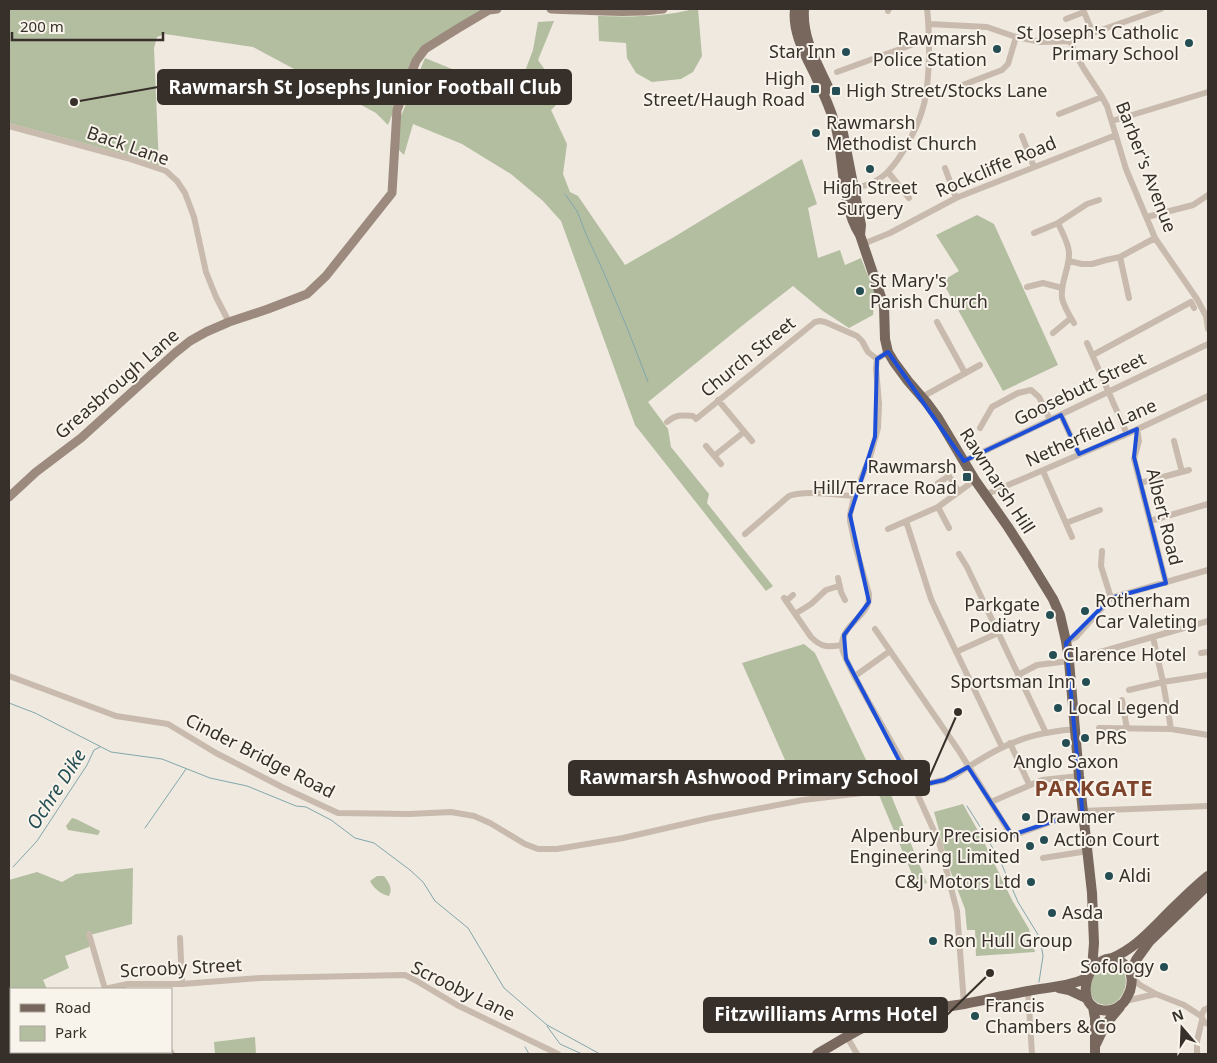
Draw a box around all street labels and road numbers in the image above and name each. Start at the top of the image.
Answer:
street label: Barber's Avenue [1111,98,1183,236]
street label: Back Lane [84,120,173,170]
street label: Rockcliffe Road [932,130,1060,202]
street label: Church Street [695,310,800,402]
street label: Greasbrough Lane [49,323,183,444]
street label: Goosebutt Street [1010,346,1150,430]
street label: Netherfield Lane [1021,392,1160,472]
street label: Rawmarsh Hill [955,423,1041,538]
street label: Albert Road [1141,466,1189,568]
street label: Cinder Bridge Road [182,707,339,803]
street label: Scrooby Street [119,952,243,982]
street label: Scrooby Lane [408,955,519,1026]

